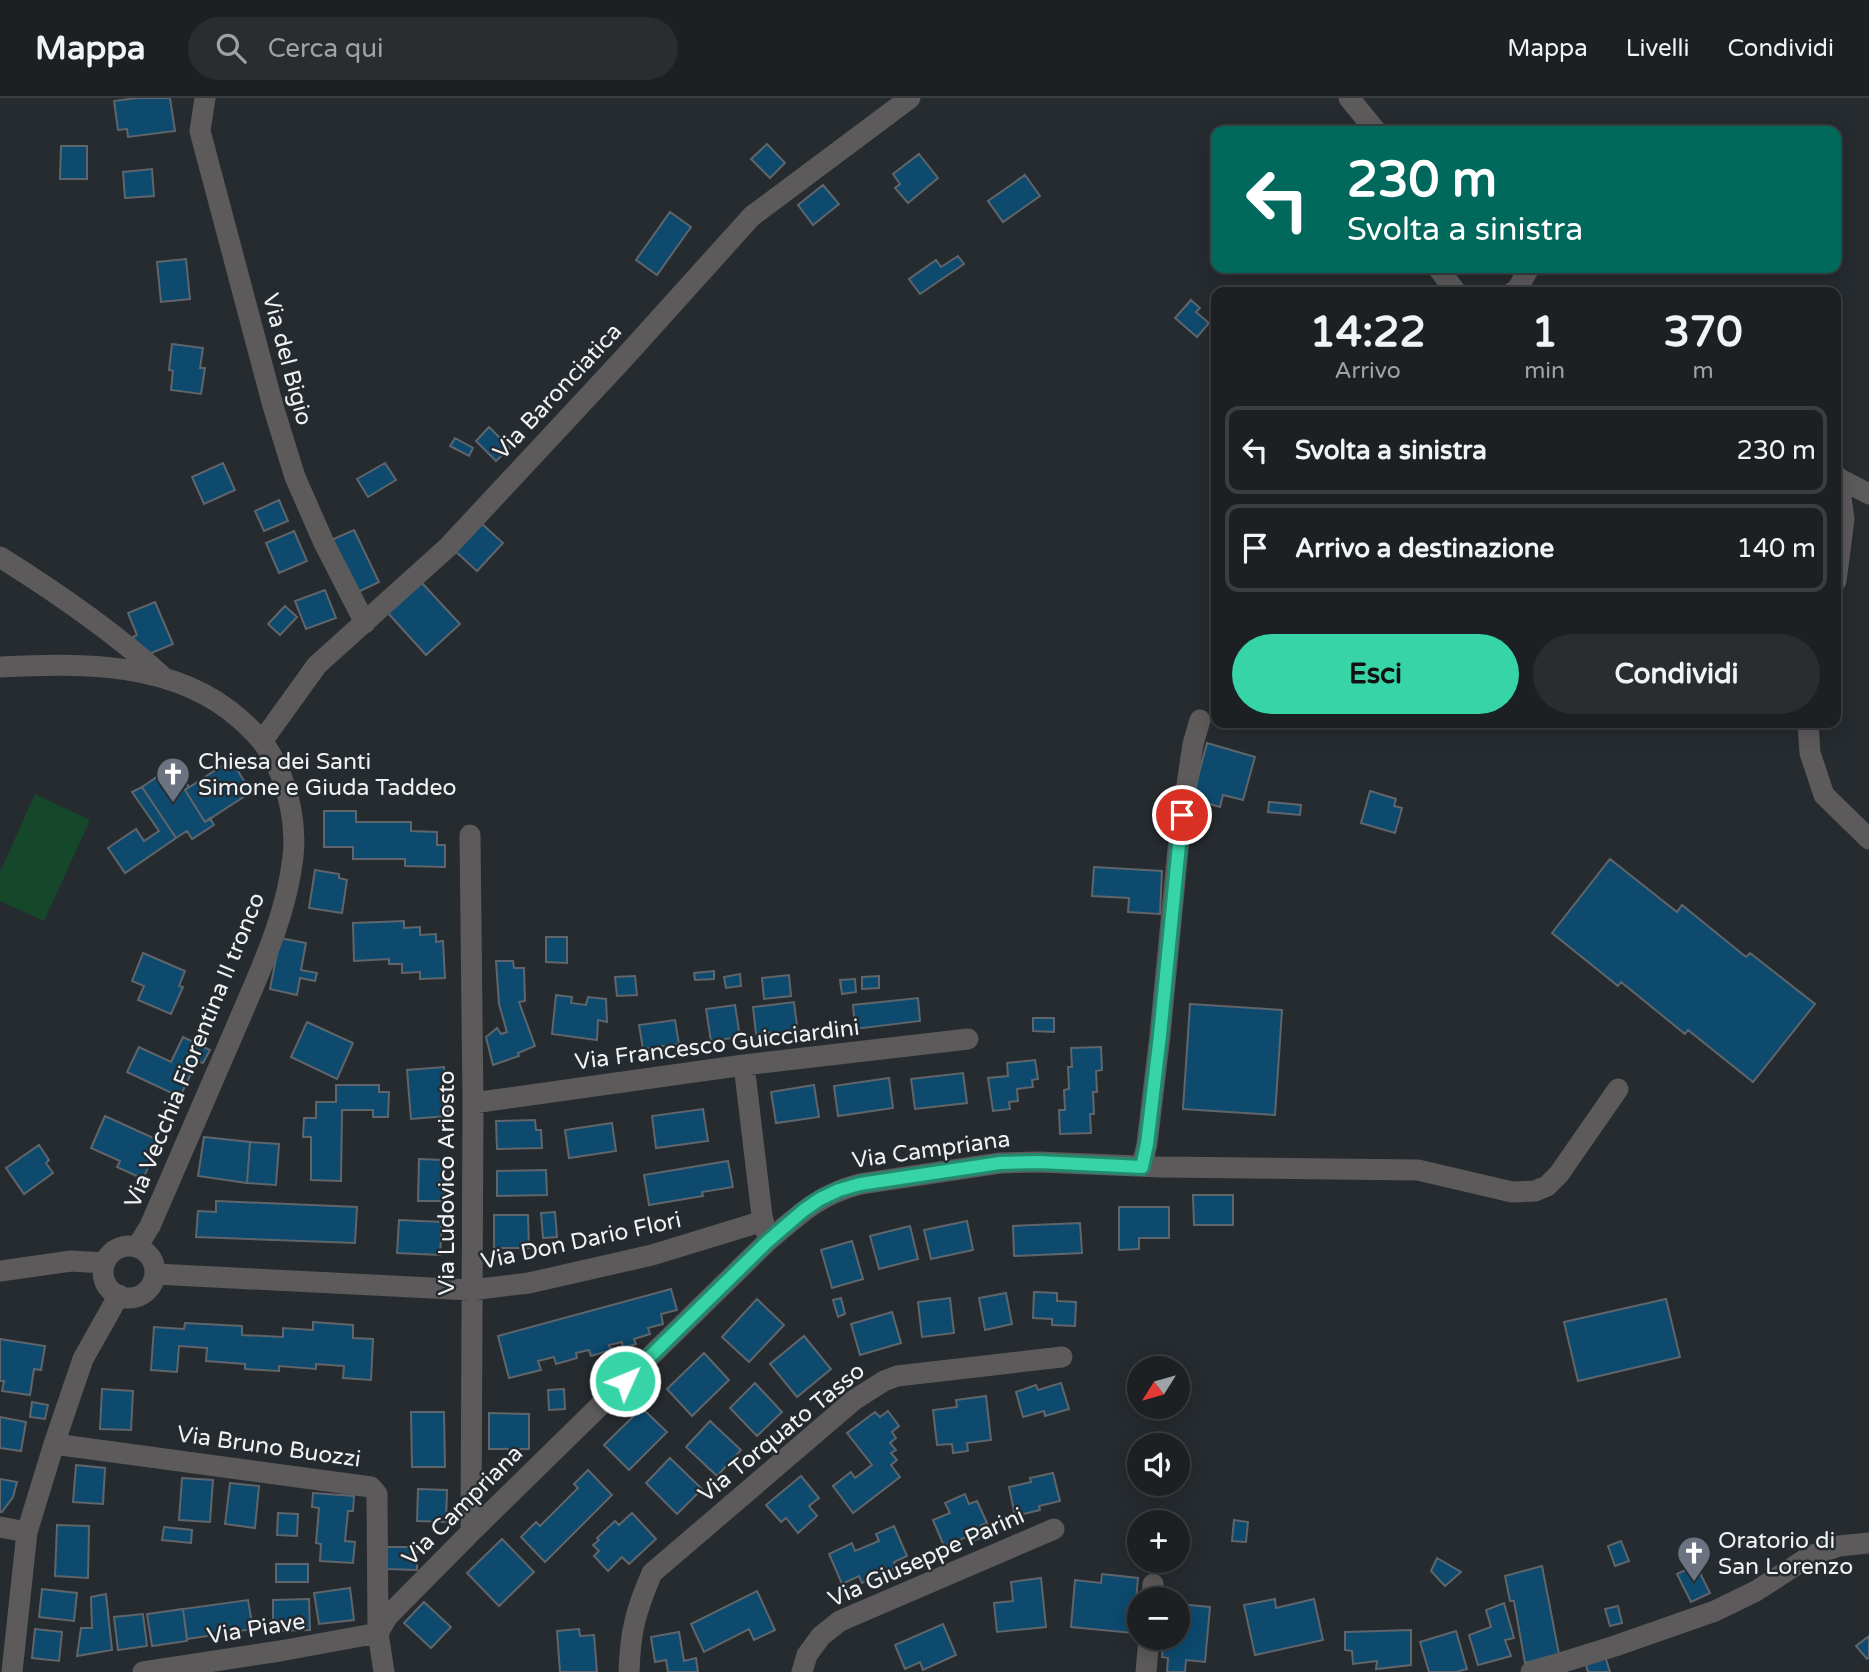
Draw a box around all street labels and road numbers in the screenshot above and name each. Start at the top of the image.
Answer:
street label: Via del Bigio [256,290,318,428]
street label: Via Baronciatica [487,318,628,466]
street label: Via Vecchia Fiorentina II tronco [119,889,271,1212]
street label: Via Francesco Guicciardini [573,1014,861,1076]
street label: Via Ludovico Ariosto [433,1070,461,1296]
street label: Via Campriana [850,1125,1012,1175]
street label: Via Don Dario Flori [479,1206,684,1276]
street label: Via Torquato Tasso [693,1357,871,1509]
street label: Via Bruno Buozzi [175,1420,363,1474]
street label: Via Campriana [396,1439,529,1572]
street label: Via Giuseppe Parini [824,1502,1029,1614]
street label: Via Piave [205,1607,307,1651]

